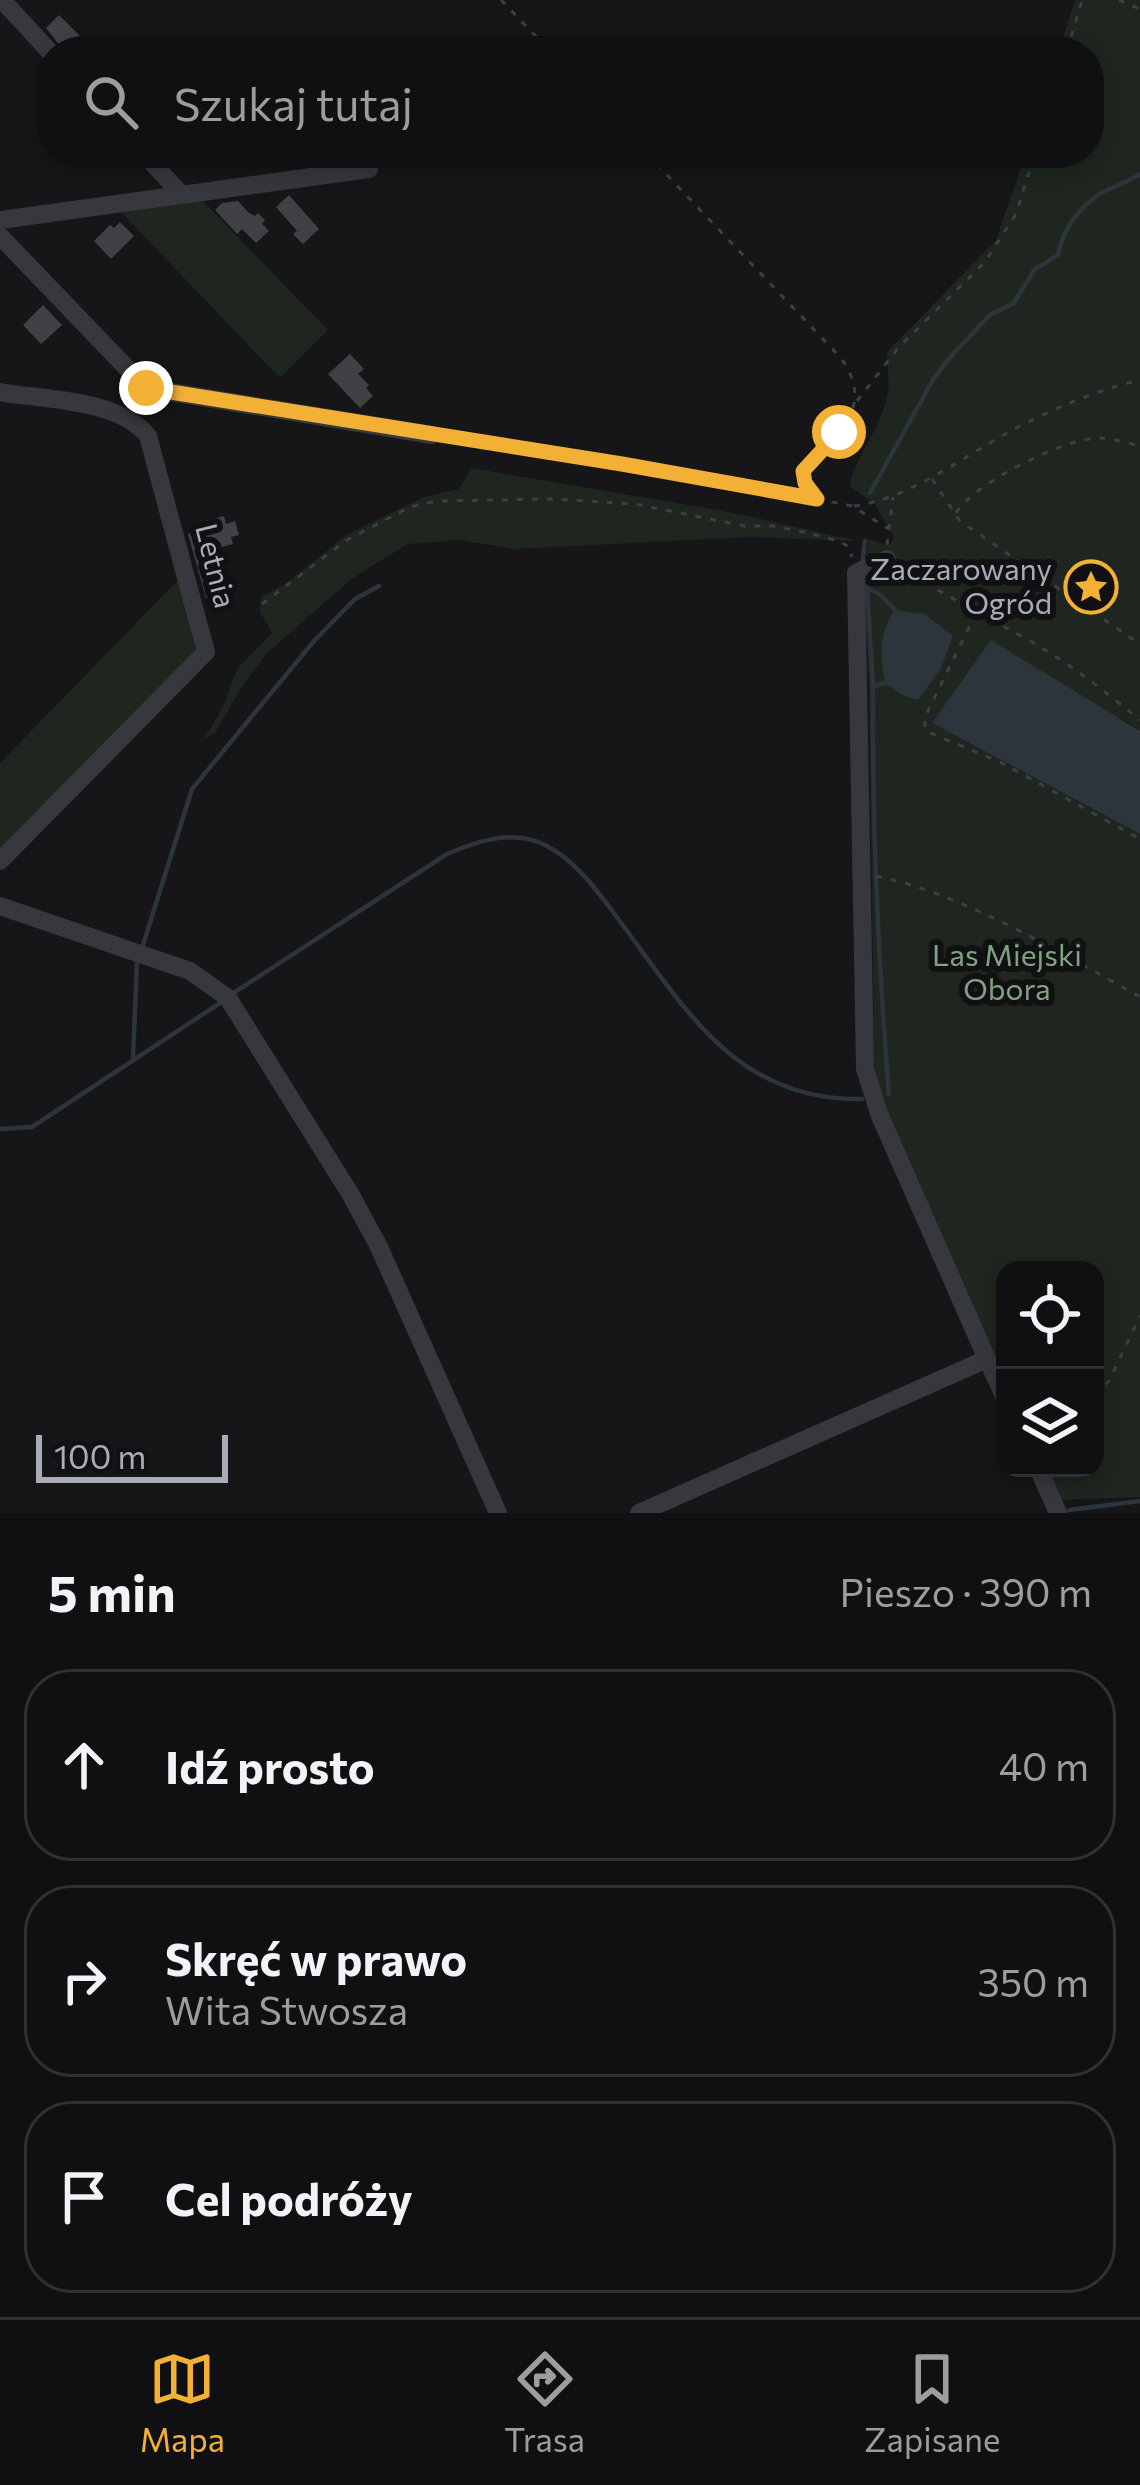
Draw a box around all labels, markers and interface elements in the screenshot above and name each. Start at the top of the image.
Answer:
search box [36,36,1104,168]
icon: search [78,69,144,135]
text: Szukaj tutaj [174,75,413,130]
route end [119,361,173,415]
route start [812,405,866,459]
street label: Letnia [189,519,246,611]
place label: Zaczarowany Ogród [870,549,1052,620]
place icon: Zaczarowany Ogród [1063,559,1119,615]
park label: Las Miejski Obora [932,935,1082,1006]
map controls [996,1261,1104,1477]
button: locate [996,1261,1104,1369]
button: layers [996,1369,1104,1477]
scale bar [36,1429,228,1482]
text: 100 m [54,1435,146,1476]
text: 5 min [48,1560,176,1623]
text: Pieszo · 390 m [840,1567,1092,1615]
icon: ahead [51,1732,117,1798]
text: Idź prosto [165,1738,375,1793]
text: 40 m [999,1741,1089,1789]
text: Skręć w prawo [165,1930,467,1985]
icon: right [51,1948,117,2014]
text: 350 m [977,1957,1089,2005]
text: Wita Stwosza [165,1985,408,2033]
icon: arrive [51,2164,117,2230]
text: Cel podróży [165,2170,413,2225]
tab: Mapa [140,2346,225,2459]
tab: Trasa [504,2346,585,2459]
tab: Zapisane [864,2346,1000,2459]

